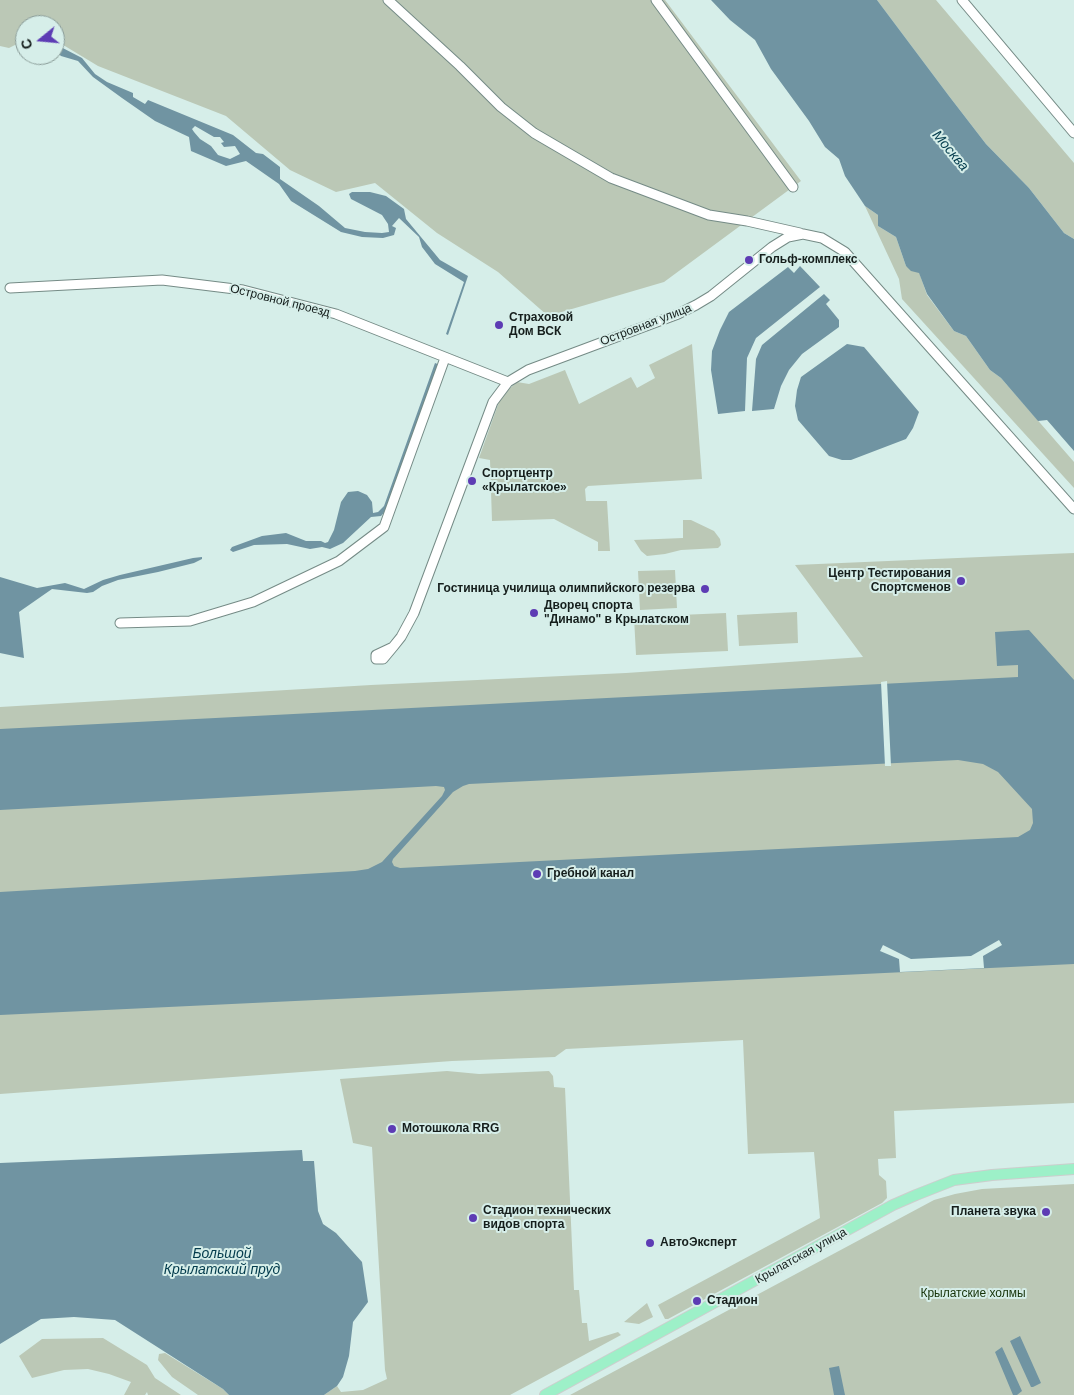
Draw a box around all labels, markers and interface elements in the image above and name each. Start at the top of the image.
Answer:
north arrow [15,15,65,65]
text: С [17,37,36,51]
water label: Москва [928,127,972,175]
place label: Гольф-комплекс [759,253,858,267]
marker: Гольф-комплекс [743,254,755,266]
street label: Островной проезд [229,282,331,320]
street label: Островная улица [598,301,694,349]
place label: Страховой Дом ВСК [509,311,573,339]
marker: Страховой Дом ВСК [493,319,505,331]
place label: Спортцентр «Крылатское» [482,467,567,495]
marker: Спортцентр «Крылатское» [466,475,478,487]
place label: Центр Тестирования Спортсменов [828,567,951,595]
marker: Центр Тестирования Спортсменов [955,575,967,587]
place label: Гостиница училища олимпийского резерва [437,582,695,596]
marker: Гостиница училища олимпийского резерва [699,583,711,595]
place label: Дворец спорта "Динамо" в Крылатском [544,599,689,627]
marker: Дворец спорта "Динамо" в Крылатском [528,607,540,619]
place label: Гребной канал [547,867,634,881]
marker: Гребной канал [531,868,543,880]
place label: Мотошкола RRG [402,1122,499,1136]
marker: Мотошкола RRG [386,1123,398,1135]
place label: Стадион технических видов спорта [483,1204,611,1232]
place label: Планета звука [951,1205,1036,1219]
marker: Планета звука [1040,1206,1052,1218]
marker: Стадион технических видов спорта [467,1212,479,1224]
street label: Крылатская улица [753,1225,849,1287]
place label: АвтоЭксперт [660,1236,737,1250]
marker: АвтоЭксперт [644,1237,656,1249]
water label: Большой Крылатский пруд [164,1246,280,1278]
park label: Крылатские холмы [920,1287,1026,1301]
place label: Стадион [707,1294,758,1308]
marker: Стадион [691,1295,703,1307]

